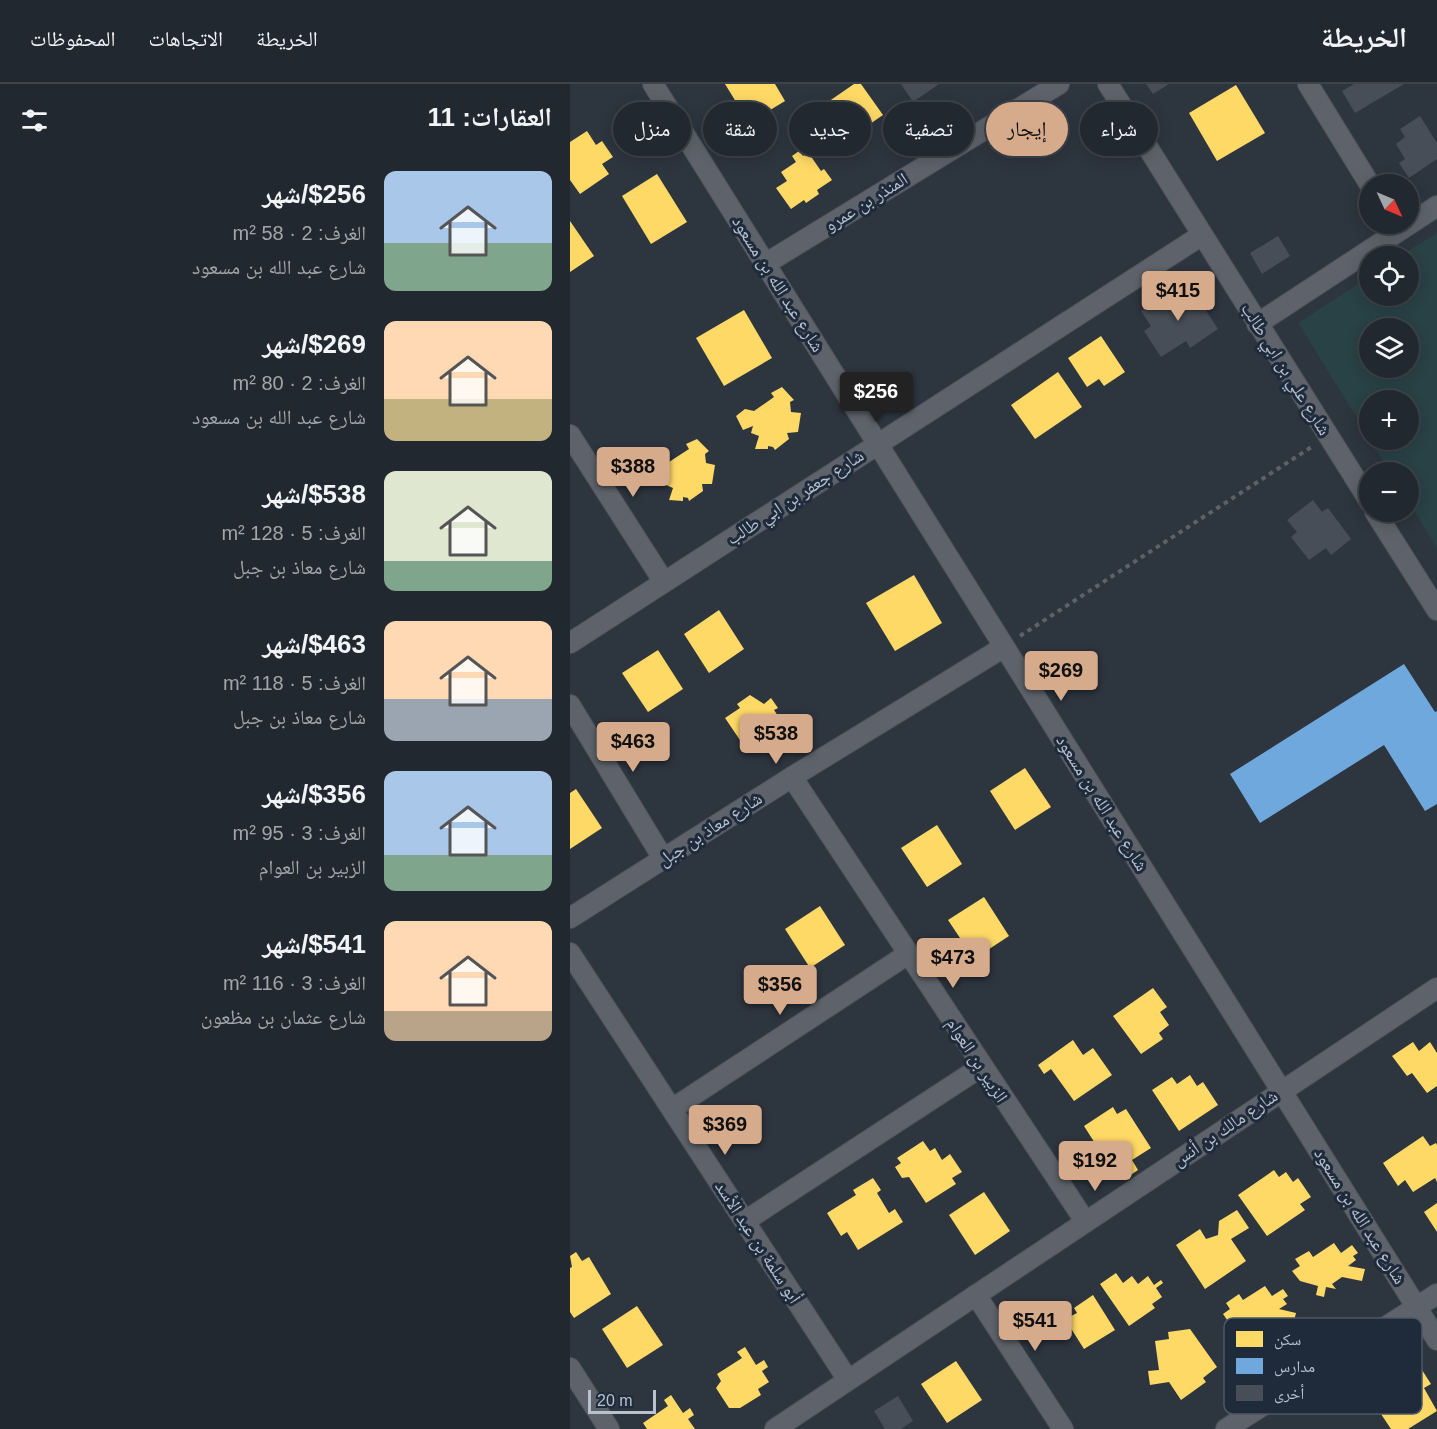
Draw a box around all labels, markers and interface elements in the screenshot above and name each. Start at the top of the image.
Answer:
text: الخريطة [1321,22,1407,53]
text: المحفوظات [30,27,115,50]
text: الاتجاهات [148,27,223,50]
text: الخريطة [256,27,318,50]
text: العقارات: 11 [428,102,552,132]
chip: منزل [613,102,691,156]
chip: شقة [703,102,777,156]
chip: جديد [789,102,871,156]
chip: تصفية [883,102,974,156]
chip: إيجار [986,102,1068,156]
chip: شراء [1080,102,1158,156]
icon: filters [18,104,51,137]
street label: المنذر بن عمرو [821,169,912,236]
north arrow [1359,174,1419,234]
map controls [1359,174,1419,522]
text: $256/شهر [262,179,366,209]
icon: home [432,195,504,267]
street label: شارع عبد الله بن مسعود [727,212,828,356]
text: الغرف: 2 · 58 m² [233,222,366,244]
button: locate [1359,246,1419,306]
text: شارع عبد الله بن مسعود [192,256,366,278]
pin: $415 [1142,271,1214,322]
text: $415 [1156,279,1200,301]
street label: شارع علي بن ابي طالب [1233,299,1335,441]
button: layers [1359,318,1419,378]
text: $269/شهر [262,329,366,359]
icon: home [432,345,504,417]
text: الغرف: 2 · 80 m² [233,372,366,394]
pin: $256 [840,372,912,423]
text: $256 [854,380,898,402]
button: + [1359,390,1419,450]
text: شارع عبد الله بن مسعود [192,406,366,428]
street label: شارع جعفر بن ابي طالب [723,445,870,553]
pin: $388 [597,447,669,498]
text: $388 [611,455,655,477]
button: − [1359,462,1419,522]
text: $538/شهر [262,479,366,509]
icon: home [432,495,504,567]
text: الغرف: 5 · 128 m² [221,522,366,544]
text: شارع معاذ بن جبل [233,556,366,578]
text: $463/شهر [262,629,366,659]
icon: home [432,645,504,717]
pin: $269 [1025,651,1097,702]
text: $269 [1039,659,1083,681]
text: الغرف: 5 · 118 m² [223,672,366,694]
text: شارع معاذ بن جبل [233,706,366,728]
pin: $538 [740,714,812,765]
pin: $463 [597,722,669,773]
text: $538 [754,722,798,744]
text: $463 [611,730,655,752]
street label: شارع عبد الله بن مسعود [1051,731,1152,875]
text: $356/شهر [262,779,366,809]
street label: شارع معاذ بن جبل [654,788,766,871]
icon: home [432,795,504,867]
text: الغرف: 3 · 95 m² [233,822,366,844]
text: الزبير بن العوام [259,856,366,878]
text: $541/شهر [262,929,366,959]
pin: $473 [917,938,989,989]
icon: home [432,945,504,1017]
text: $473 [931,946,975,968]
pin: $356 [744,965,816,1016]
text: الغرف: 3 · 116 m² [223,972,366,994]
text: $356 [758,973,802,995]
text: شارع عثمان بن مظعون [201,1006,366,1028]
street label: الزبير بن العوام [941,1014,1012,1107]
street label: شارع مالك بن أنس [1168,1085,1282,1171]
pin: $369 [689,1105,761,1156]
text: $369 [703,1113,747,1135]
pin: $192 [1059,1141,1131,1192]
street label: شارع عبد الله بن مسعود [1309,1144,1410,1288]
text: $192 [1073,1149,1117,1171]
street label: أبو سلمة بن عبد الأسد [710,1177,806,1307]
pin: $541 [999,1301,1071,1352]
text: $541 [1013,1309,1057,1331]
legend [1224,1318,1422,1414]
text: سكن [1274,1331,1301,1350]
text: مدارس [1274,1358,1315,1377]
text: أخرى [1274,1384,1304,1404]
scale bar [588,1387,656,1414]
text: 20 m [597,1392,633,1409]

